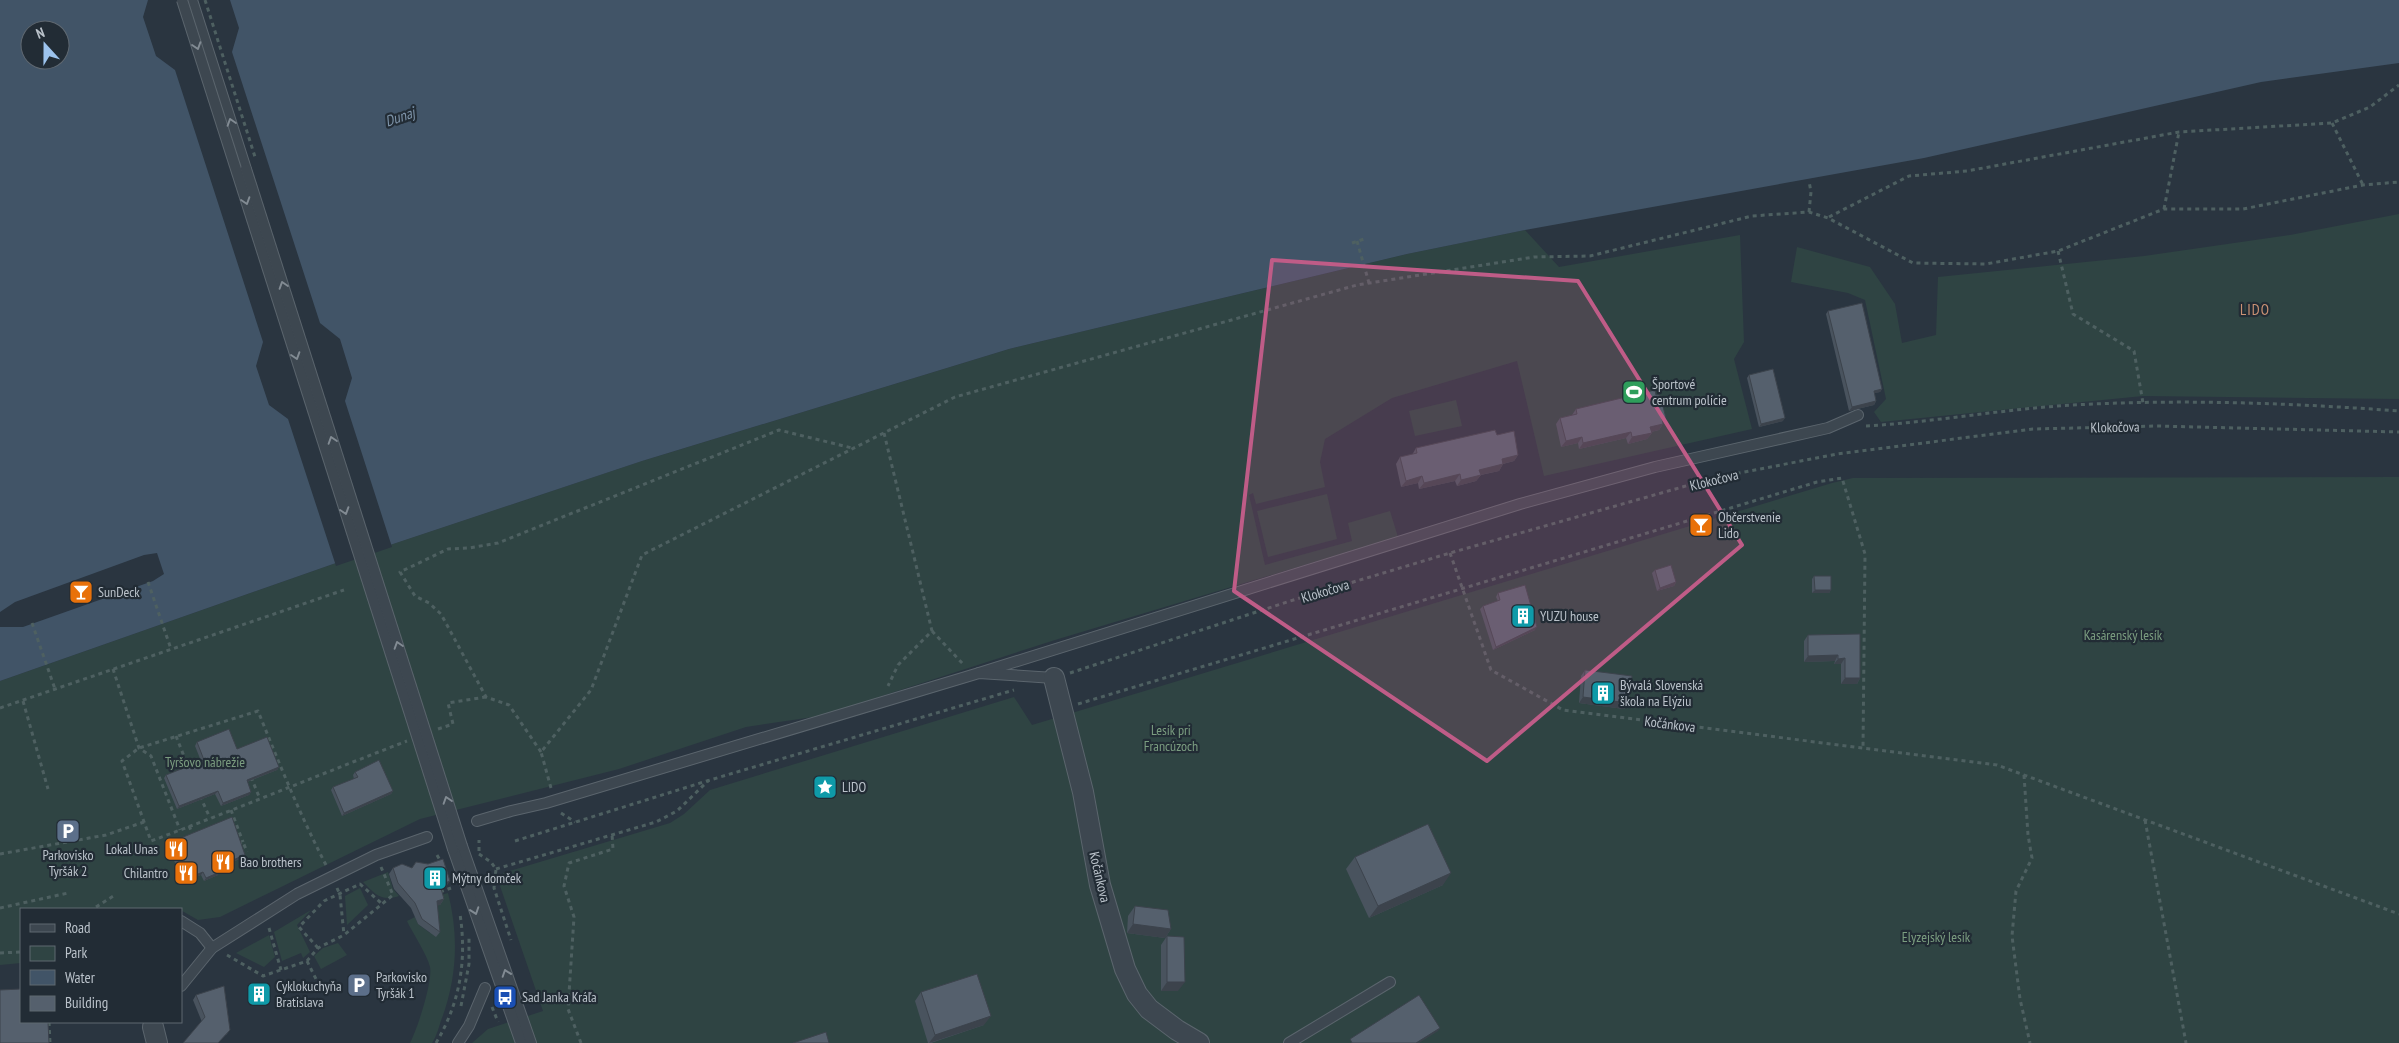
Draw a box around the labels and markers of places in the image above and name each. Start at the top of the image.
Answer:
place label: Športové centrum polície [1652,375,1727,409]
sports icon: Športové centrum polície [1621,379,1647,405]
place label: Občerstvenie Lido [1718,508,1781,542]
bar icon: Občerstvenie Lido [1688,512,1714,538]
bar icon: SunDeck [68,579,94,605]
place label: SunDeck [98,583,140,601]
building icon: YUZU house [1510,603,1536,629]
place label: YUZU house [1540,607,1599,625]
place label: Bývalá Slovenská škola na Elýziu [1620,676,1703,710]
building icon: Bývalá Slovenská škola na Elýziu [1590,680,1616,706]
place icon: LIDO [812,774,838,800]
place label: LIDO [842,778,866,796]
parking icon: Parkovisko Tyršák 2 [55,818,81,844]
restaurant icon: Lokal Unas [163,836,189,862]
place label: Lokal Unas [106,840,158,858]
place label: Parkovisko Tyršák 2 [42,846,94,880]
restaurant icon: Bao brothers [210,849,236,875]
place label: Bao brothers [240,853,302,871]
restaurant icon: Chilantro [173,860,199,886]
place label: Chilantro [124,864,168,882]
building icon: Mýtny domček [422,865,448,891]
place label: Mýtny domček [452,869,522,887]
place label: Parkovisko Tyršák 1 [376,968,427,1002]
parking icon: Parkovisko Tyršák 1 [346,972,372,998]
place label: Cyklokuchyňa Bratislava [276,977,342,1011]
building icon: Cyklokuchyňa Bratislava [246,981,272,1007]
bus stop icon: Sad Janka Kráľa [492,984,518,1010]
place label: Sad Janka Kráľa [522,988,597,1006]

